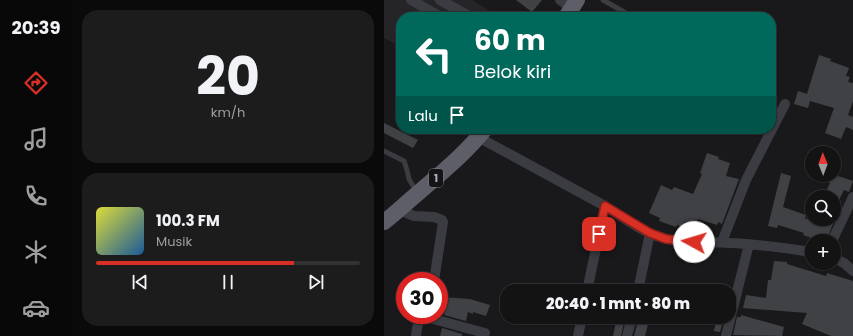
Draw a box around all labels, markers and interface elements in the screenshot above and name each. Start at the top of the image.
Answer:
text: 20:39 [11,15,61,40]
text: 60 m [474,21,546,60]
icon: left [408,28,460,80]
text: 20 [196,40,260,113]
text: Belok kiri [474,59,551,84]
icon: directions [22,69,50,97]
text: km/h [211,103,245,122]
icon: arrive [446,104,468,126]
text: Lalu [408,105,438,126]
icon: music [22,125,50,153]
north arrow [805,146,841,182]
map controls [805,146,841,270]
road number: 1 [429,169,443,187]
icon: phone [22,182,50,210]
button: search [805,190,841,226]
text: 100.3 FM [156,210,220,231]
pin [582,217,616,251]
position arrow [673,221,715,263]
icon: arrive [588,223,610,245]
text: Musik [156,232,192,251]
button: + [805,234,841,270]
icon: climate [22,238,50,266]
icon: previous [129,271,151,293]
icon: pause [217,271,239,293]
icon: next [305,271,327,293]
speed limit sign: 30 [396,272,448,324]
text: 20:40 · 1 mnt · 80 m [546,293,690,314]
icon: car [22,294,50,322]

